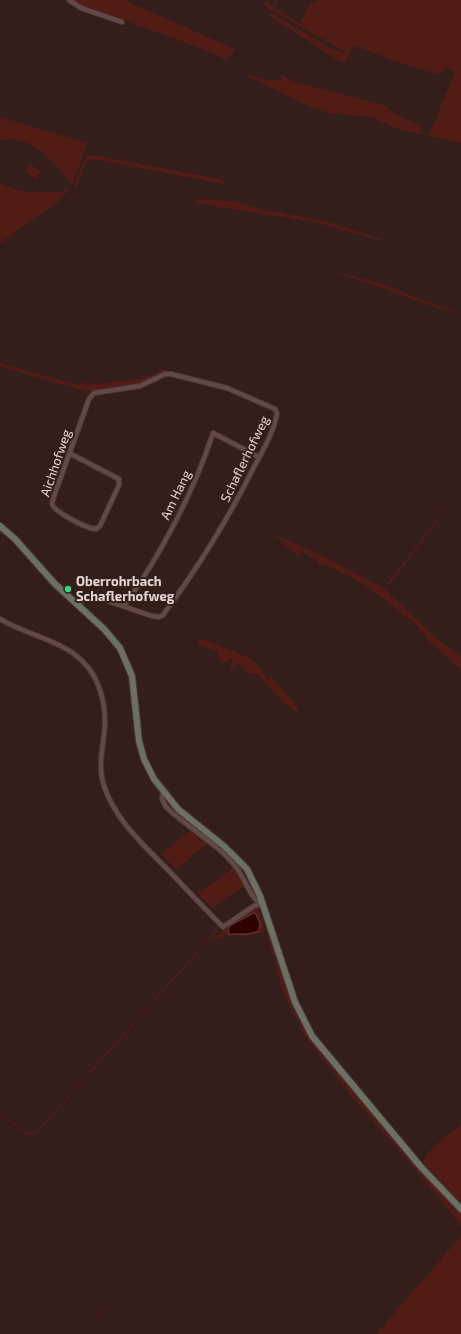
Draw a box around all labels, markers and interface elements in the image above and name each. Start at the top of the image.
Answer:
street label: Schaflerhofweg [217,413,273,505]
street label: Aichhofweg [37,427,75,499]
street label: Am Hang [157,468,195,522]
place label: Oberrohrbach Schaflerhofweg [76,574,174,605]
marker: Oberrohrbach Schaflerhofweg [63,584,73,594]

